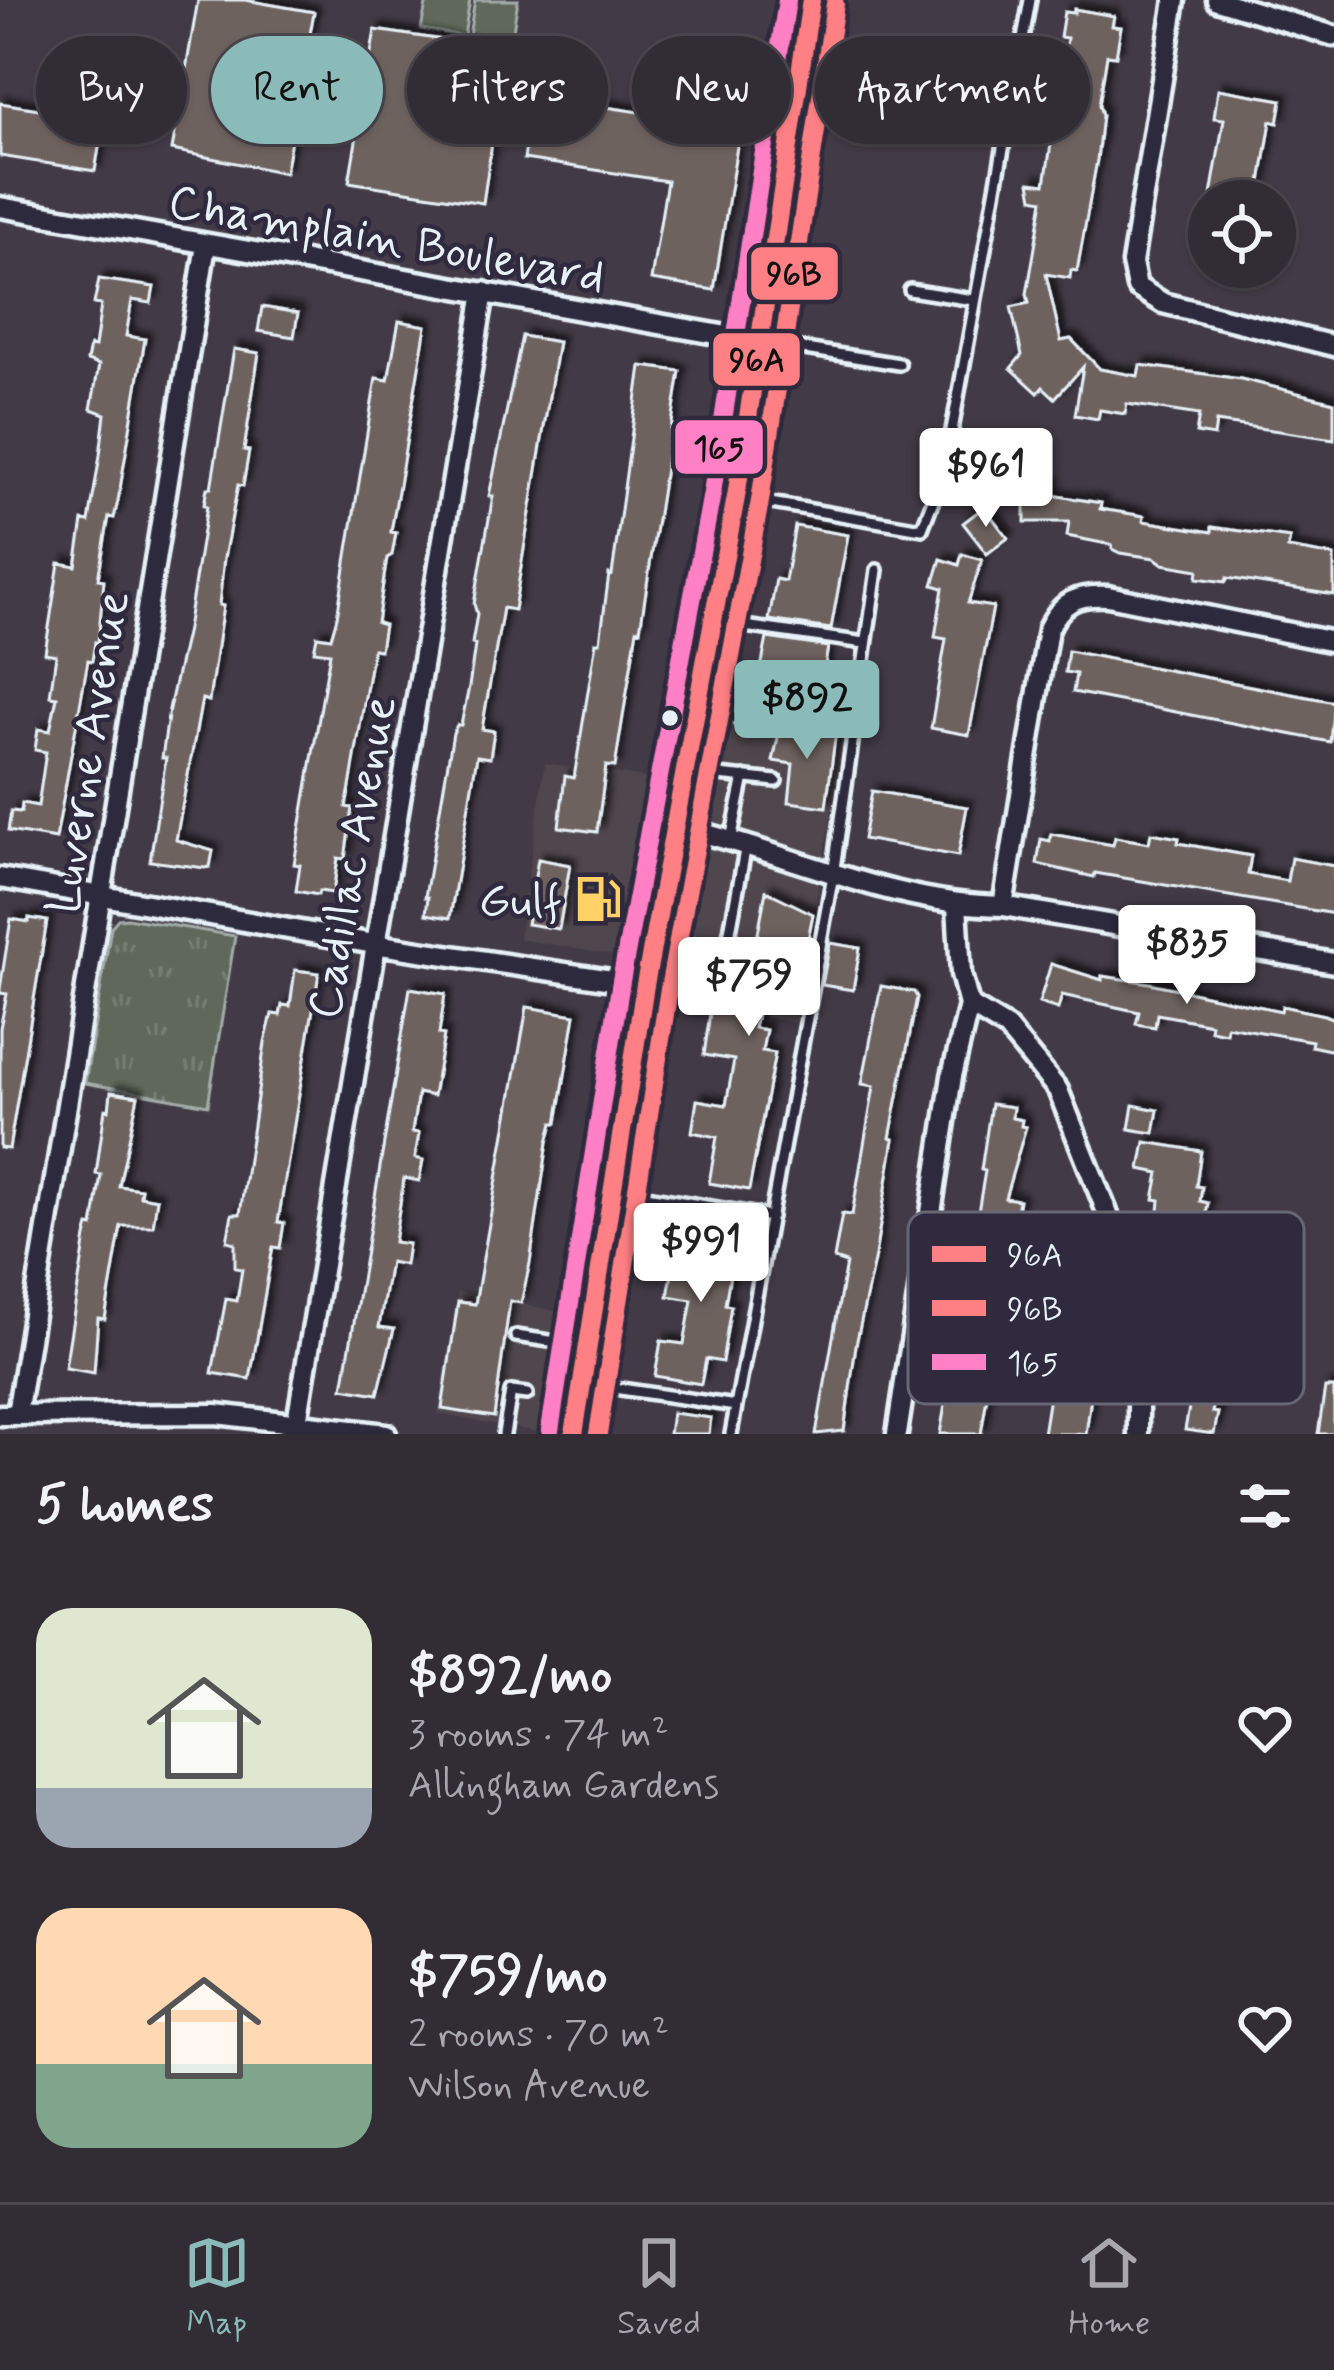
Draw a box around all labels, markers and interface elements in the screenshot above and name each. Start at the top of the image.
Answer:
chip: Buy [36,36,187,144]
chip: Rent [211,36,383,144]
chip: Filters [407,36,608,144]
chip: New [632,36,791,144]
chip: Apartment [815,36,1090,144]
street label: Champlain Boulevard [163,171,609,310]
map controls [1188,180,1296,288]
button: locate [1188,180,1296,288]
line badge: 96B [749,245,840,302]
text: 96B [766,254,822,298]
line badge: 96A [711,331,802,388]
text: 96A [729,340,785,384]
line badge: 165 [673,418,765,476]
text: 165 [693,428,745,472]
pin: $961 [915,428,1057,530]
text: $961 [947,441,1025,492]
street label: Luverne Avenue [33,587,146,918]
pin: $892 [736,660,878,762]
text: $892 [761,673,853,724]
street label: Cadillac Avenue [294,691,413,1024]
unlabelled marker [659,707,681,729]
place label: Gulf [478,871,562,934]
fuel station icon: Gulf [573,874,623,924]
pin: $835 [1116,905,1258,1007]
text: $835 [1145,918,1229,969]
pin: $759 [678,937,820,1039]
text: $759 [705,950,793,1001]
pin: $991 [630,1203,772,1305]
legend [908,1212,1304,1404]
text: $991 [661,1216,741,1267]
text: 96A [1007,1235,1063,1279]
text: 96B [1007,1289,1062,1333]
text: 165 [1007,1343,1058,1387]
text: 5 homes [36,1473,214,1539]
icon: filters [1232,1473,1298,1539]
text: $892/mo [408,1644,612,1710]
icon: home [132,1656,276,1800]
icon: heart [1232,1695,1298,1761]
text: 3 rooms · 74 m² [408,1710,669,1761]
text: Allingham Gardens [408,1761,719,1812]
text: $759/mo [408,1944,608,2010]
icon: home [132,1956,276,2100]
icon: heart [1232,1995,1298,2061]
text: 2 rooms · 70 m² [408,2010,669,2061]
text: Wilson Avenue [408,2061,650,2112]
tab: Map [184,2230,250,2346]
tab: Saved [617,2230,701,2346]
tab: Home [1068,2230,1150,2346]

